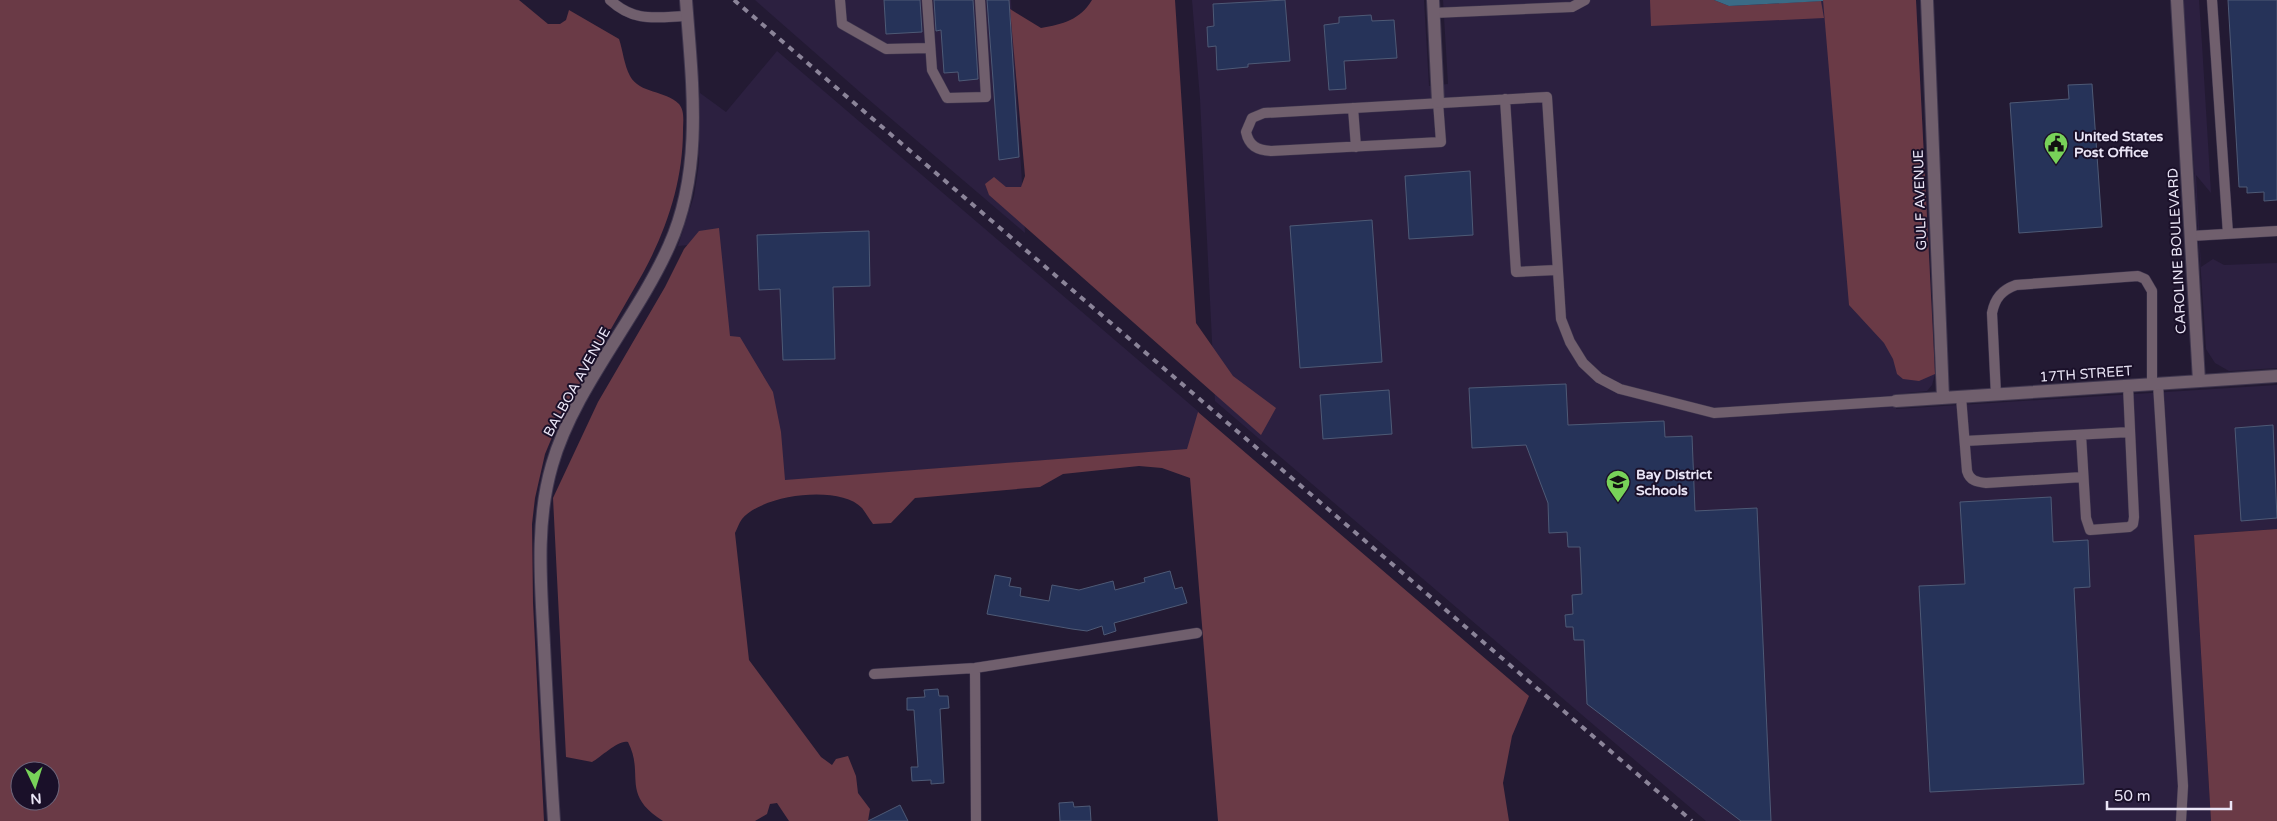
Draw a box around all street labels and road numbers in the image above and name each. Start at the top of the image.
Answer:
street label: GULF AVENUE [1910,149,1930,251]
street label: CAROLINE BOULEVARD [2164,168,2190,334]
street label: BALBOA AVENUE [540,324,614,440]
street label: 17TH STREET [2039,362,2134,386]

